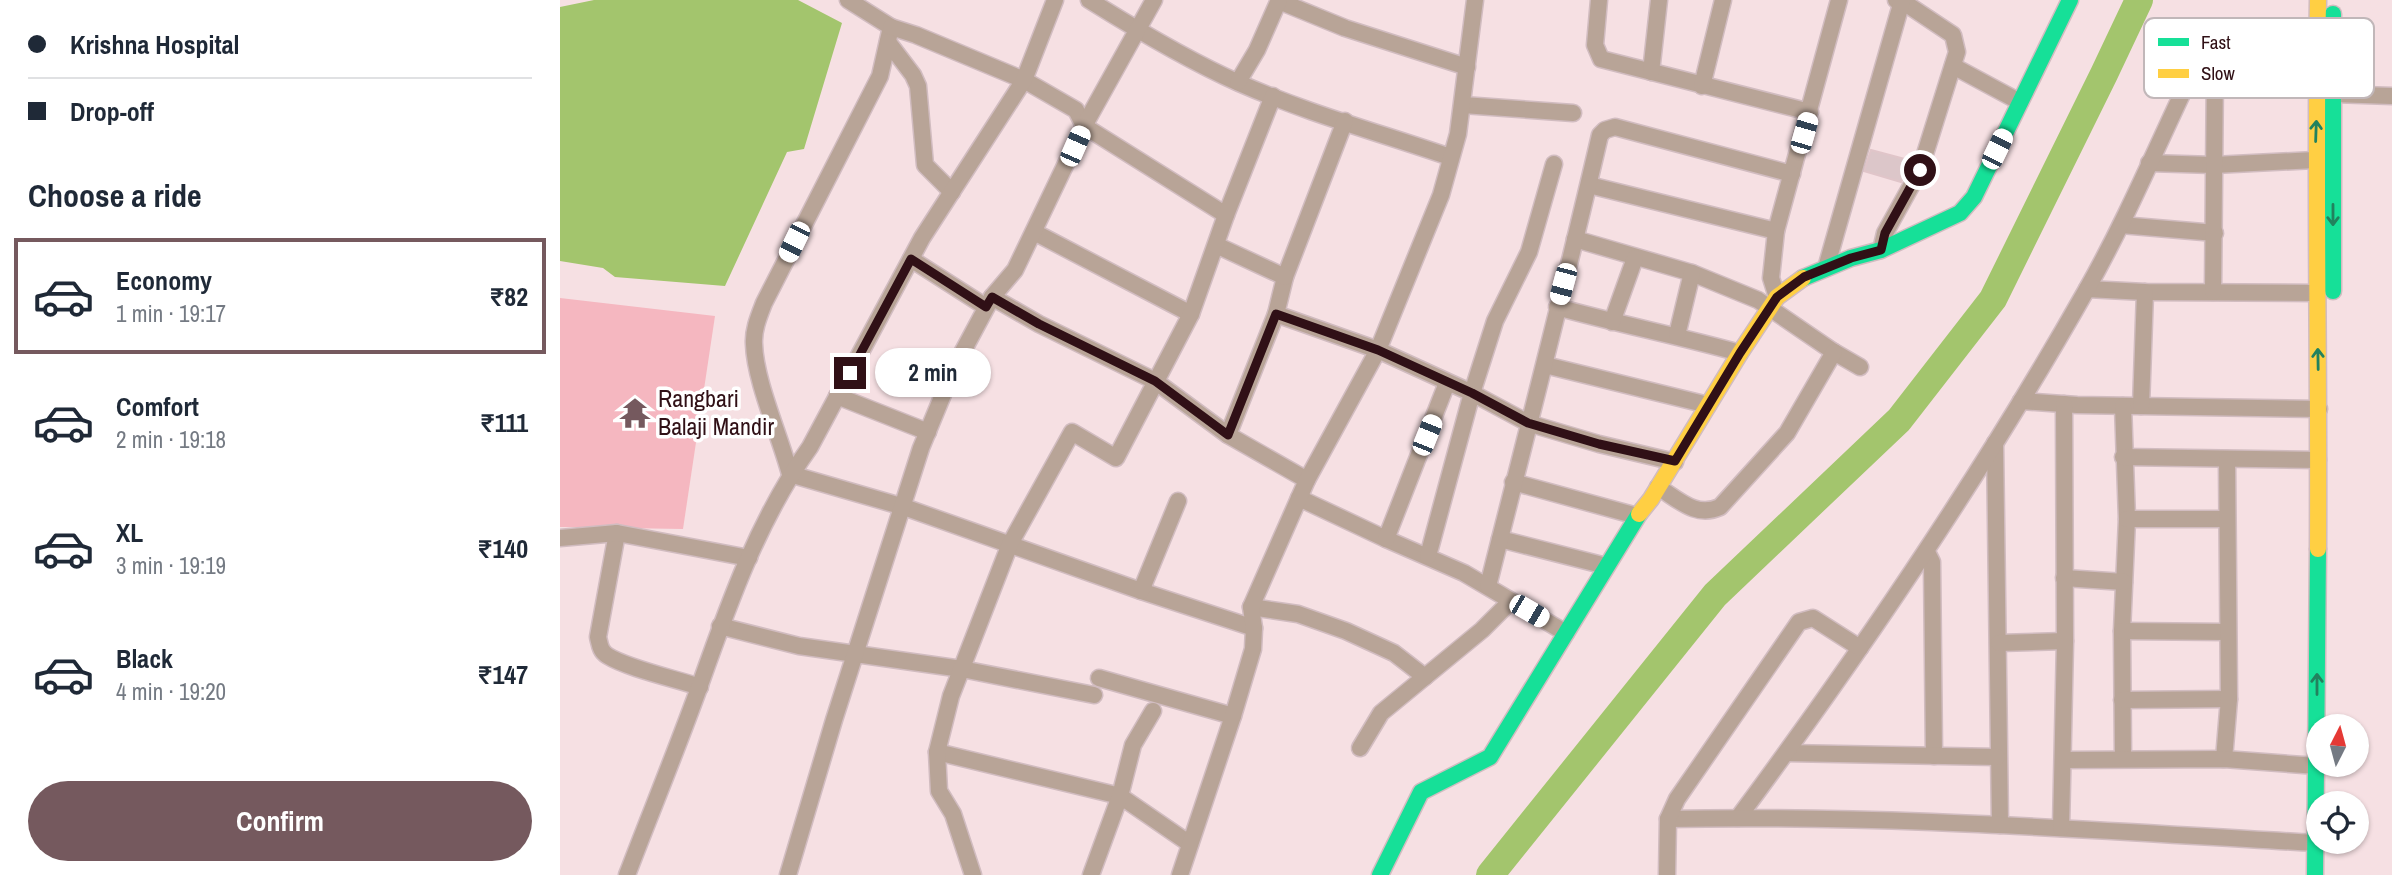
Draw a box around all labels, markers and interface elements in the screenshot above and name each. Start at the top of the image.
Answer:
legend [2144,18,2374,98]
text: Krishna Hospital [70,27,239,62]
text: Fast [2201,29,2231,55]
text: Slow [2201,60,2236,86]
text: Drop-off [70,94,154,129]
car [1789,110,1820,156]
one-way arrow [2309,120,2322,143]
car [1057,123,1094,169]
car [1979,126,2016,172]
route start [1904,154,1936,186]
text: Choose a ride [28,174,202,217]
one-way arrow [2326,203,2340,226]
car [776,219,813,265]
car [1548,261,1579,307]
text: Economy [116,263,212,298]
icon: car [32,265,95,328]
text: ₹82 [489,279,528,314]
text: 1 min · 19:17 [116,298,226,329]
callout: 2 min [874,348,990,398]
one-way arrow [2311,348,2325,371]
route end [834,357,866,389]
text: 2 min [908,357,958,388]
place label: Rangbari Balaji Mandir [658,382,774,442]
text: Comfort [116,389,199,424]
icon: car [32,391,95,454]
temple icon: Rangbari Balaji Mandir [618,396,652,430]
text: ₹111 [480,405,528,440]
car [1410,412,1445,458]
text: 2 min · 19:18 [116,424,226,455]
text: XL [116,515,143,550]
icon: car [32,517,95,580]
text: ₹140 [477,531,528,566]
text: 3 min · 19:19 [116,550,226,581]
car [1506,591,1553,631]
text: Black [116,641,173,676]
icon: car [32,643,95,706]
text: ₹147 [477,657,528,692]
one-way arrow [2310,673,2324,696]
text: 4 min · 19:20 [116,676,226,707]
north arrow [2306,714,2370,777]
map controls [2306,714,2369,854]
button: Confirm [28,781,532,861]
button: locate [2306,791,2369,854]

